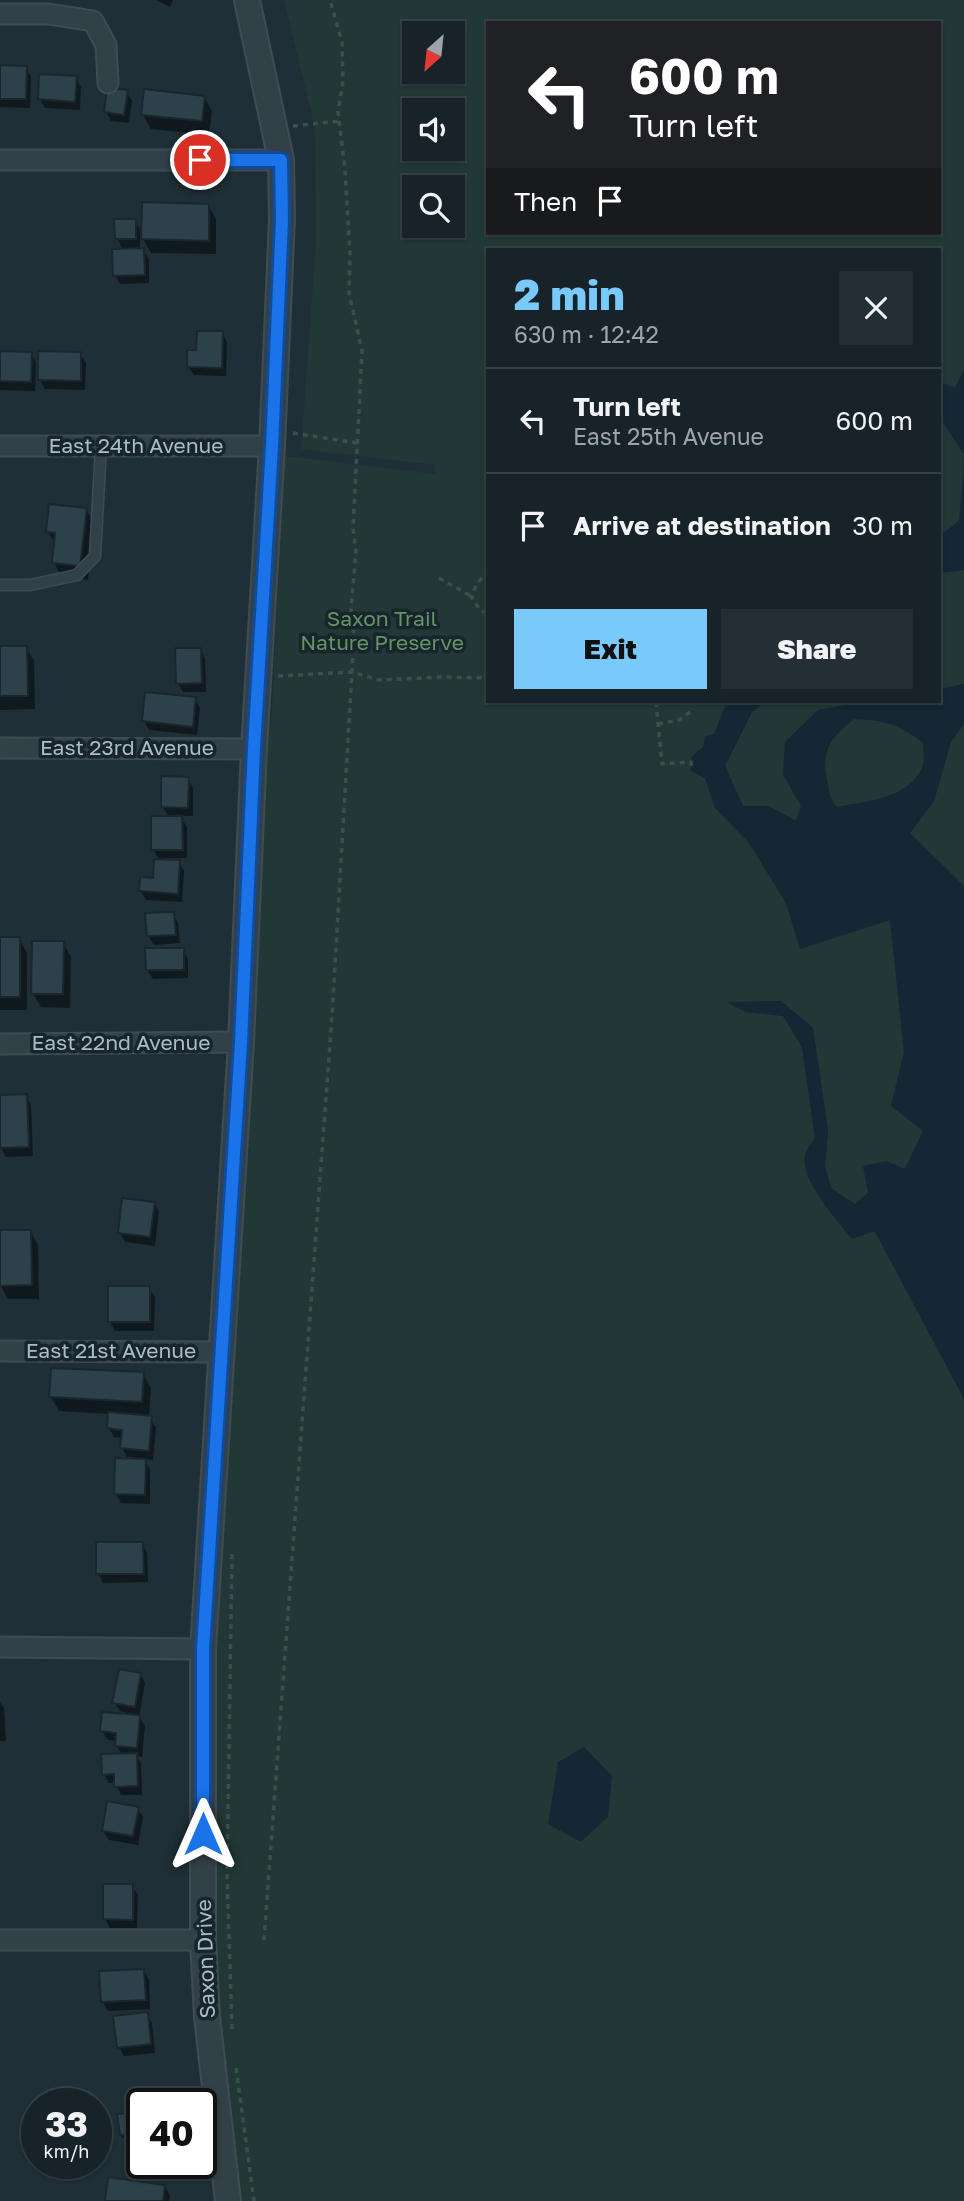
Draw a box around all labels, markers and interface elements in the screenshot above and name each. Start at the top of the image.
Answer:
north arrow [402,21,466,84]
map controls [402,21,465,238]
text: 600 m [629,46,779,105]
icon: left [514,49,605,140]
button: sound [402,98,465,161]
text: Turn left [629,106,758,144]
pin [170,130,230,190]
icon: arrive [181,141,219,179]
button: search [402,175,465,238]
icon: arrive [591,182,629,220]
text: Then [514,186,577,217]
text: 2 min [514,269,625,319]
button: close [839,271,913,345]
text: 630 m · 12:42 [514,320,659,348]
text: Turn left [573,391,681,422]
icon: left [514,402,552,440]
text: 600 m [836,405,913,436]
text: East 25th Avenue [573,422,764,450]
street label: East 24th Avenue [49,432,223,458]
icon: arrive [514,507,552,545]
text: Arrive at destination [573,510,831,541]
text: 30 m [852,510,913,541]
park label: Saxon Trail Nature Preserve [300,605,464,655]
button: Exit [514,609,707,689]
button: Share [721,609,913,689]
street label: East 23rd Avenue [40,734,214,760]
street label: East 22nd Avenue [32,1029,210,1055]
street label: East 21st Avenue [26,1337,196,1363]
position arrow [166,1797,240,1871]
street label: Saxon Drive [190,1899,220,2019]
speed limit sign: 40 [126,2088,217,2179]
text: 33 [45,2103,88,2145]
text: km/h [44,2140,89,2162]

